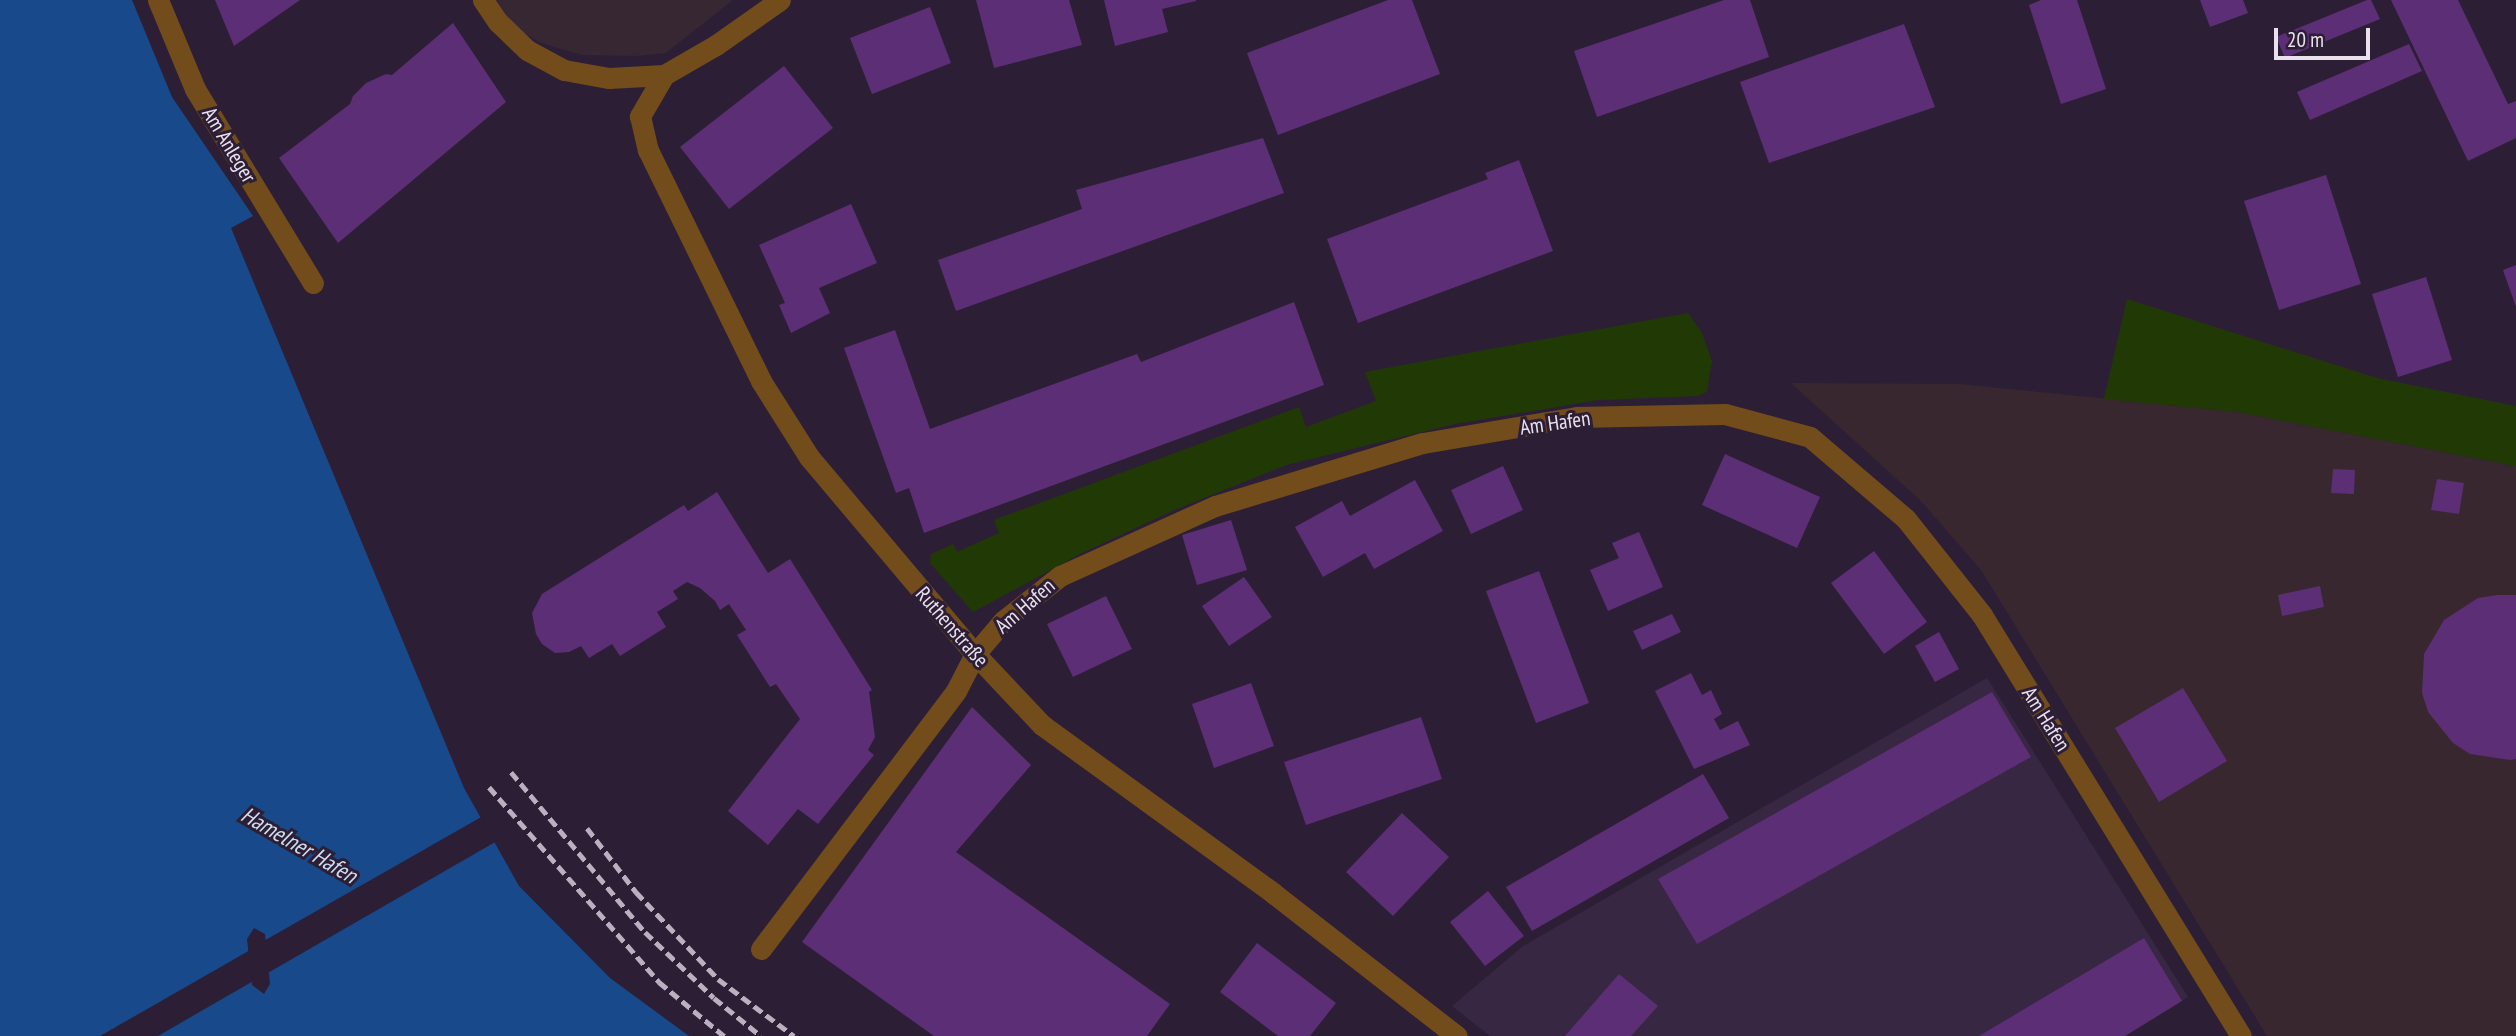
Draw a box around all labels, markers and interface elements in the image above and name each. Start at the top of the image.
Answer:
scale bar [2278,14,2374,58]
text: 20 m [2287,26,2324,53]
street label: Am Anleger [197,102,261,188]
street label: Am Hafen [1518,406,1592,440]
street label: Am Hafen [990,573,1060,639]
street label: Ruthenstraße [910,582,994,672]
street label: Am Hafen [2017,682,2075,756]
water label: Hamelner Hafen [236,801,362,889]

